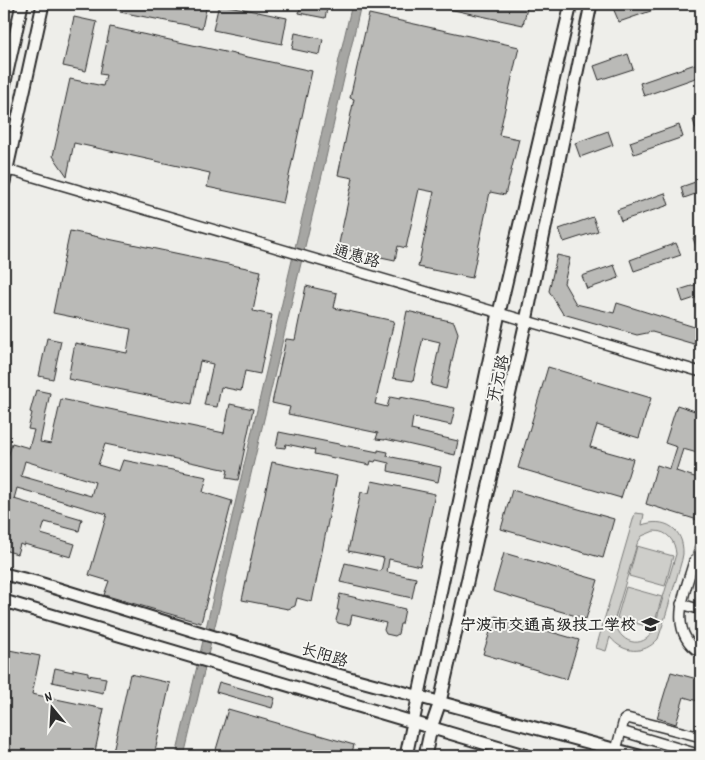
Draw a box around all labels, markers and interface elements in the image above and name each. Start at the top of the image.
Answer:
street label: 通惠路 [330,240,383,275]
street label: 开元路 [483,353,516,405]
school or university icon: 宁波市交通高级技工学校 [640,614,660,634]
place label: 宁波市交通高级技工学校 [460,615,636,638]
street label: 长阳路 [298,638,351,674]
north arrow [28,682,78,732]
text: N [42,687,55,708]

